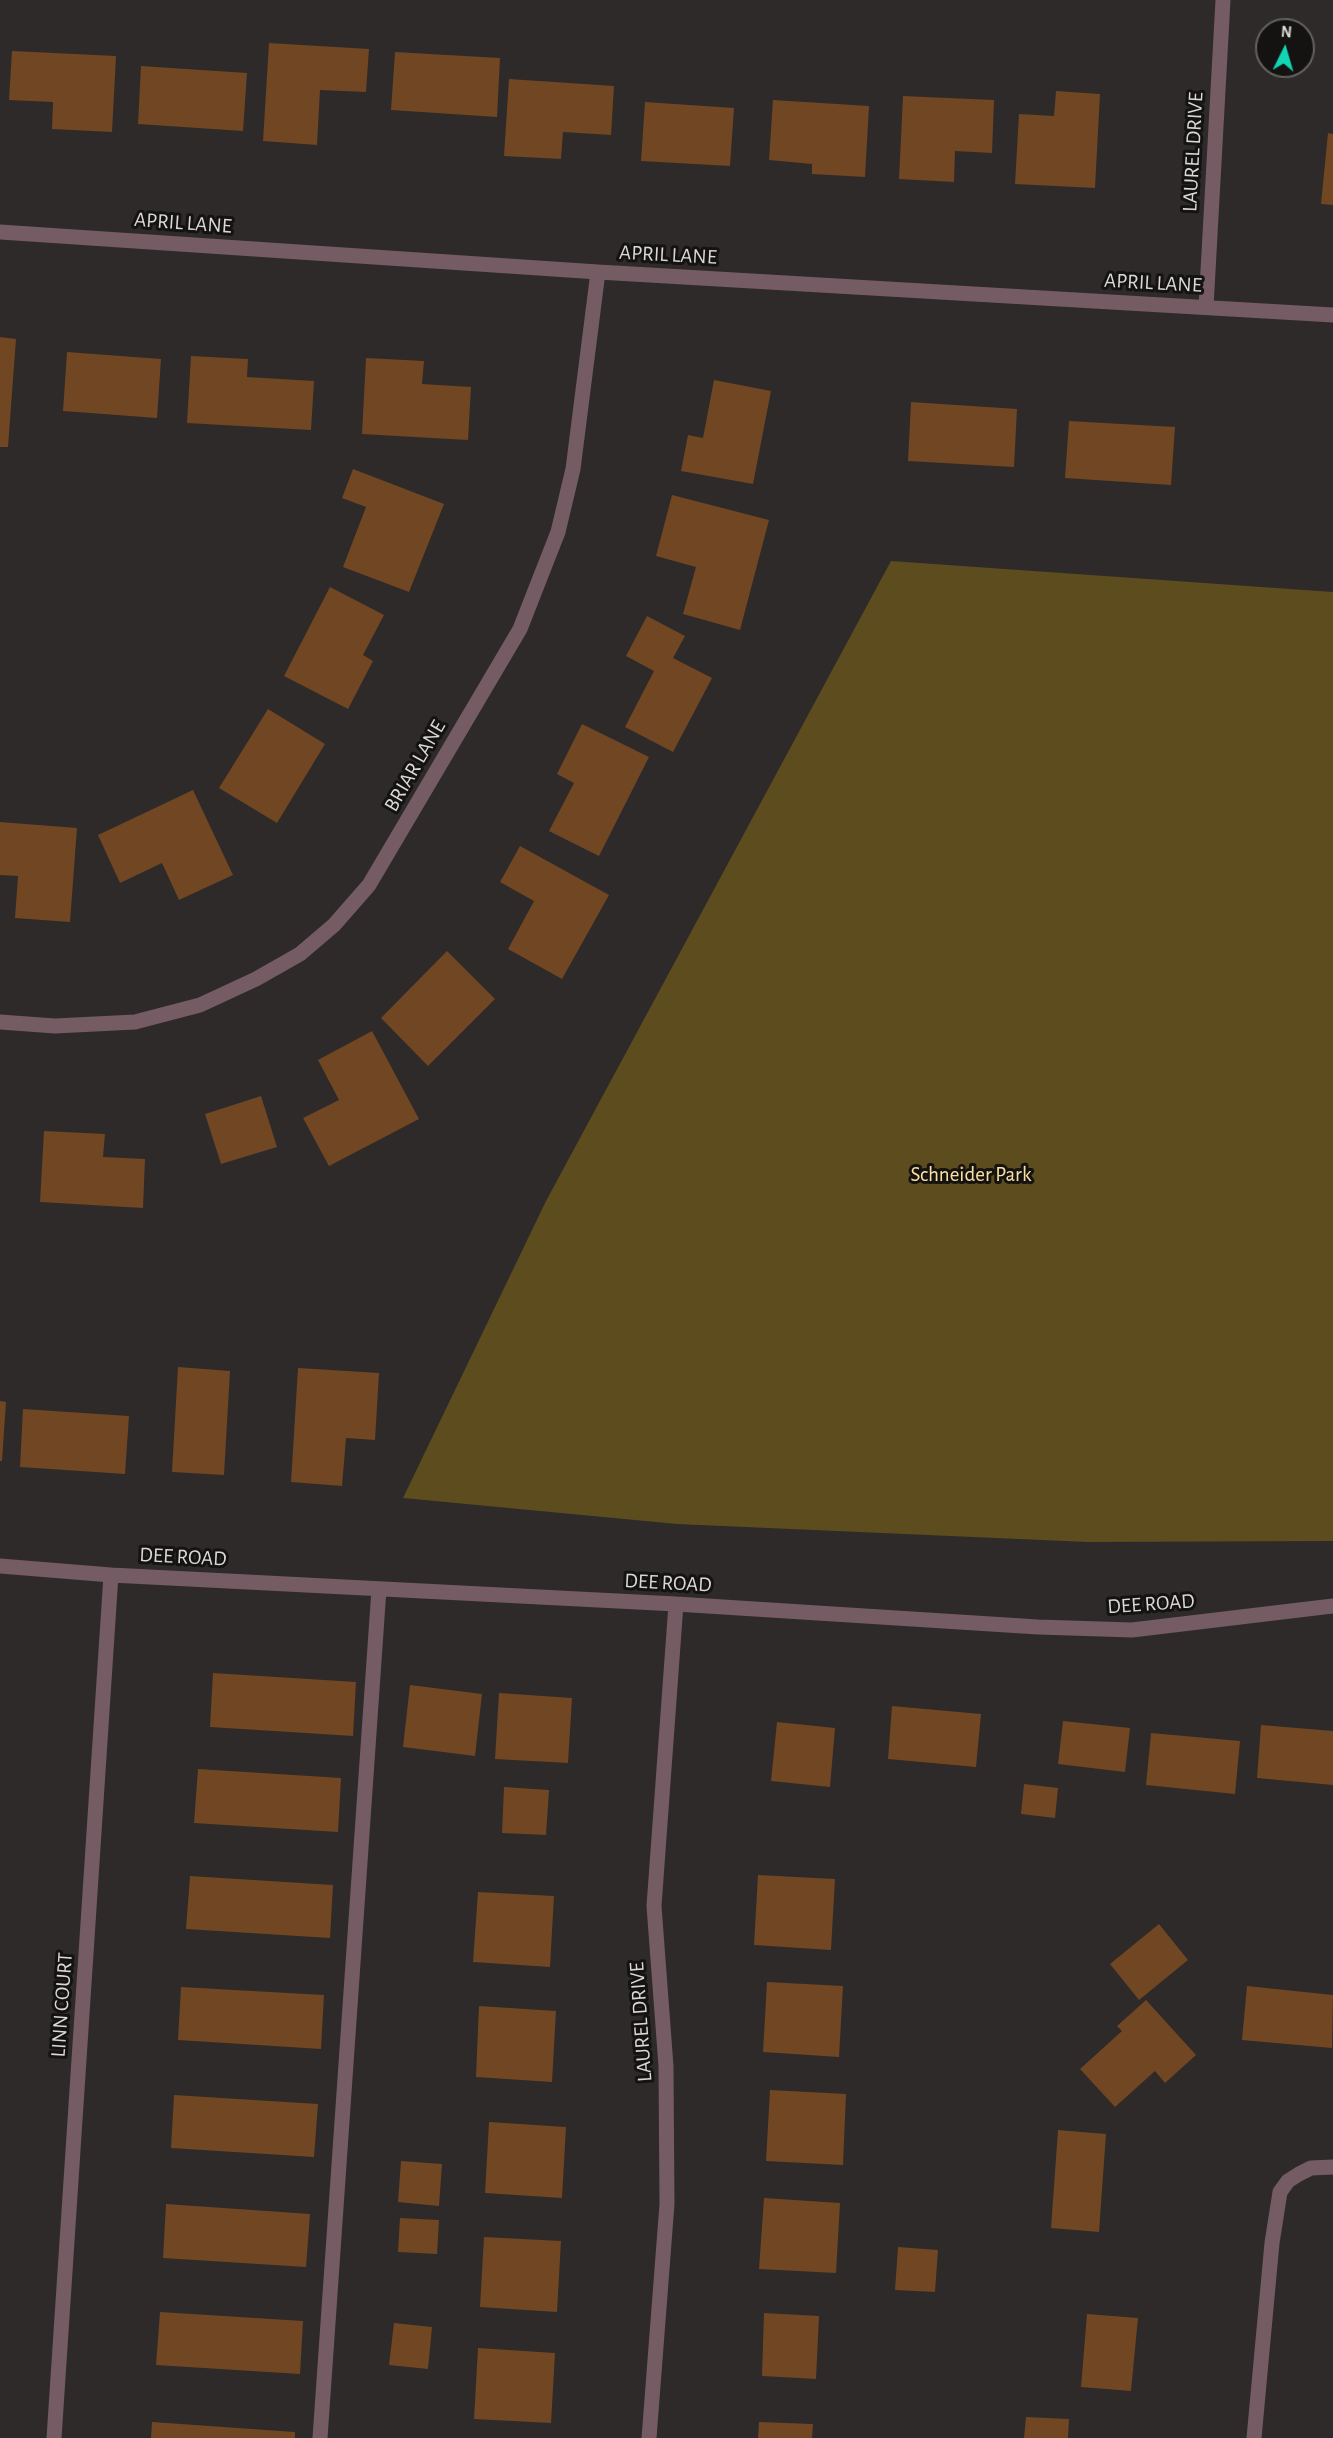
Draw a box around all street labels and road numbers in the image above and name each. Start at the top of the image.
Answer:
street label: LAUREL DRIVE [1177,91,1209,213]
street label: APRIL LANE [133,207,233,239]
street label: APRIL LANE [618,240,718,270]
street label: APRIL LANE [1103,268,1203,298]
street label: BRIAR LANE [379,716,451,816]
street label: DEE ROAD [139,1542,227,1572]
street label: DEE ROAD [624,1568,712,1598]
street label: DEE ROAD [1106,1588,1196,1620]
street label: LINN COURT [46,1952,78,2058]
street label: LAUREL DRIVE [624,1961,658,2083]

